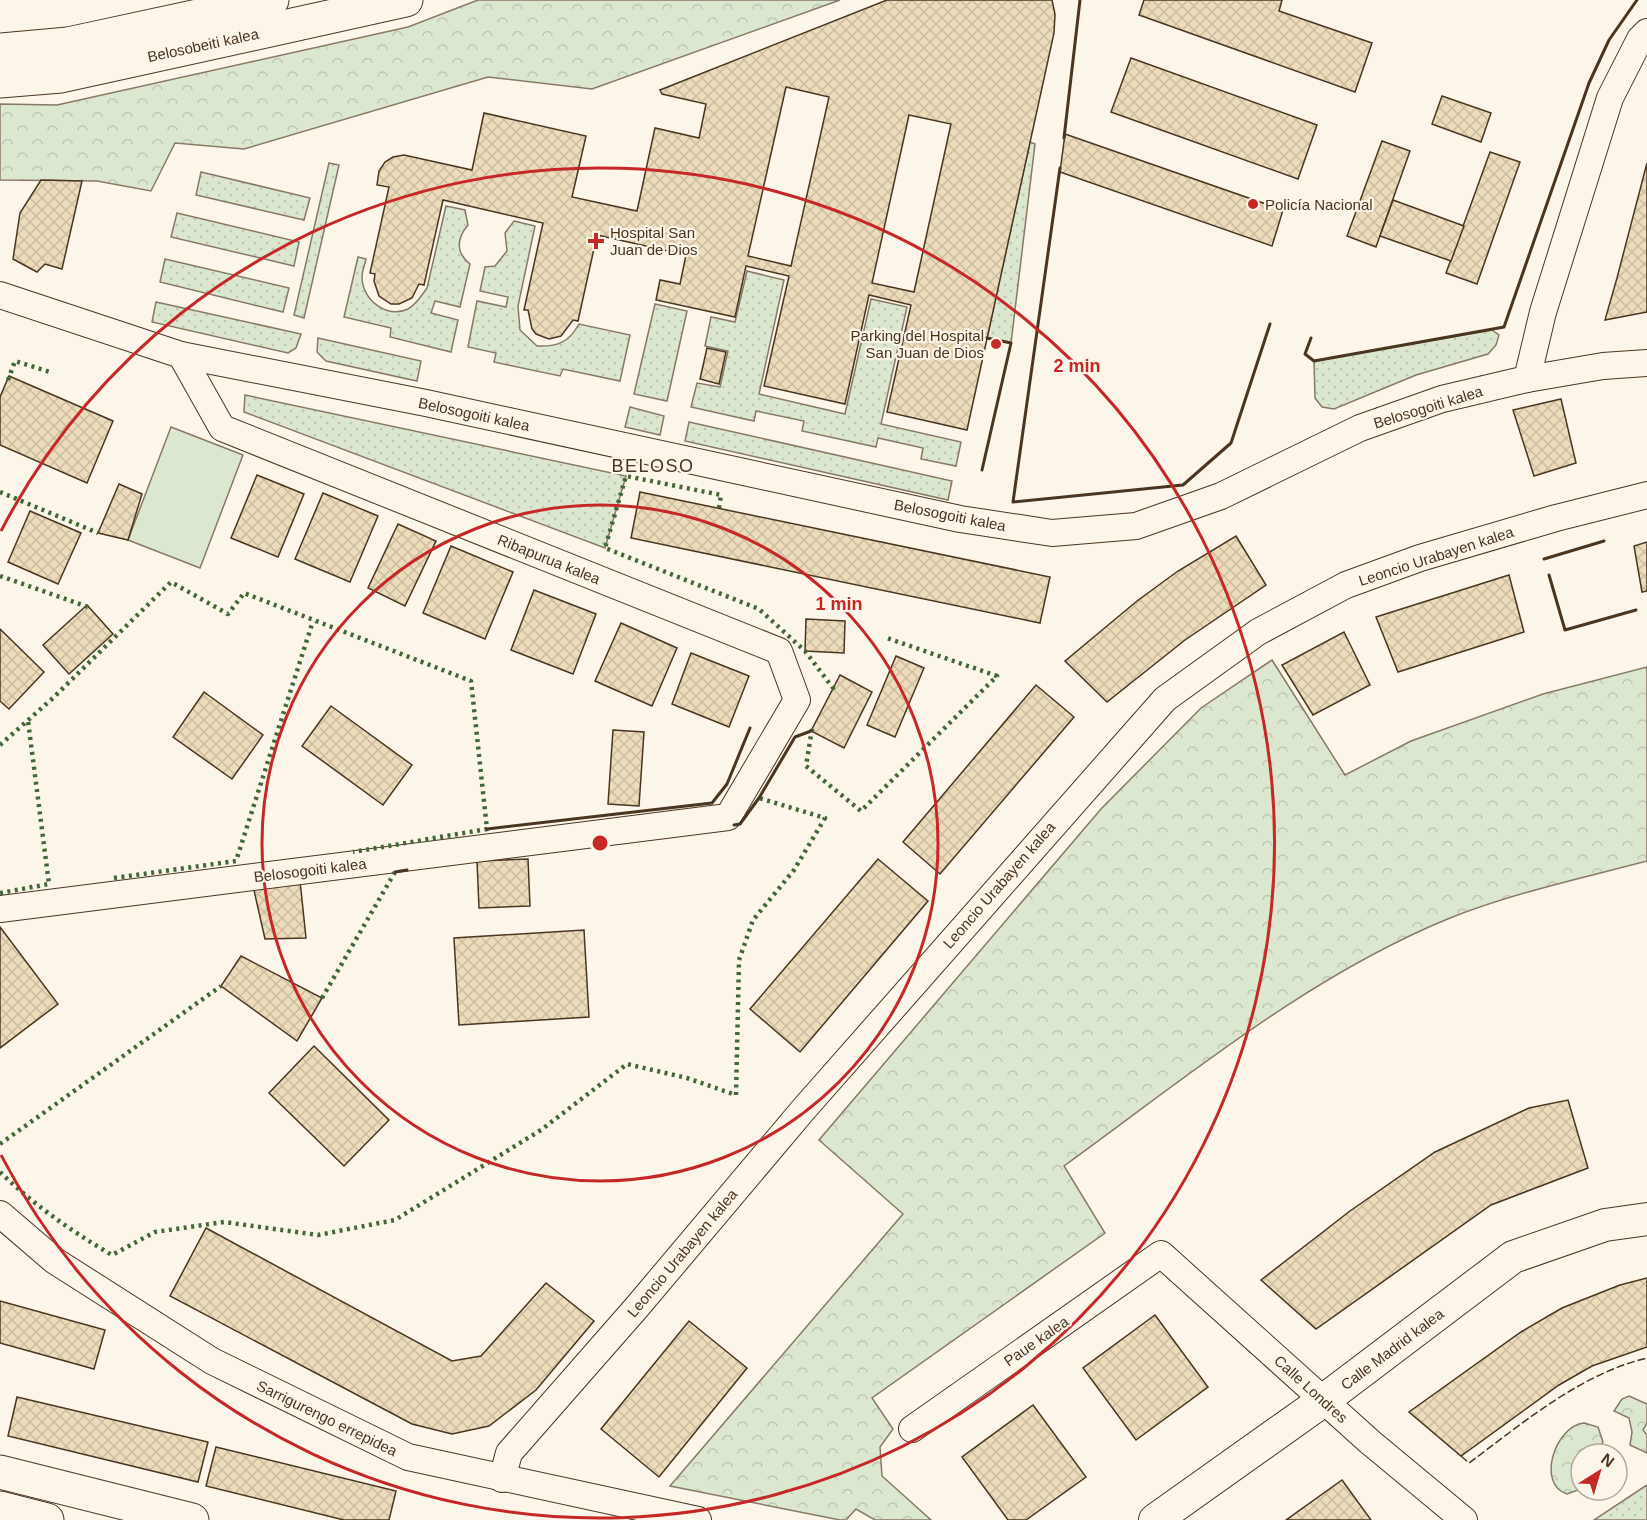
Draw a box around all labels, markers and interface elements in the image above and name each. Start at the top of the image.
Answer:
street label: Belosobeiti kalea [146,25,261,65]
place label: Policía Nacional [1265,196,1373,213]
marker: Policía Nacional [1246,197,1260,211]
place label: Hospital San Juan de Dios [610,224,698,258]
marker: Hospital San Juan de Dios [587,232,605,250]
place label: Parking del Hospital San Juan de Dios [851,327,984,361]
marker: Parking del Hospital San Juan de Dios [989,337,1003,351]
text: 2 min [1053,356,1101,376]
street label: Belosogoiti kalea [1371,382,1485,432]
street label: Belosogoiti kalea [417,394,532,434]
district label: BELOSO [611,456,695,476]
street label: Belosogoiti kalea [893,496,1008,534]
street label: Leoncio Urabayen kalea [1356,523,1516,589]
street label: Ribapurua kalea [495,531,603,588]
text: 1 min [815,594,863,614]
street label: Leoncio Urabayen kalea [940,818,1059,952]
centre of rings [590,833,610,853]
street label: Belosogoiti kalea [253,855,368,885]
street label: Leoncio Urabayen kalea [623,1185,741,1320]
street label: Calle Madrid kalea [1337,1304,1447,1393]
street label: Paue kalea [1000,1312,1072,1369]
street label: Calle Londres [1271,1352,1351,1426]
street label: Sarrigurengo errepidea [254,1377,401,1460]
north arrow [1569,1442,1629,1502]
text: N [1598,1450,1617,1471]

